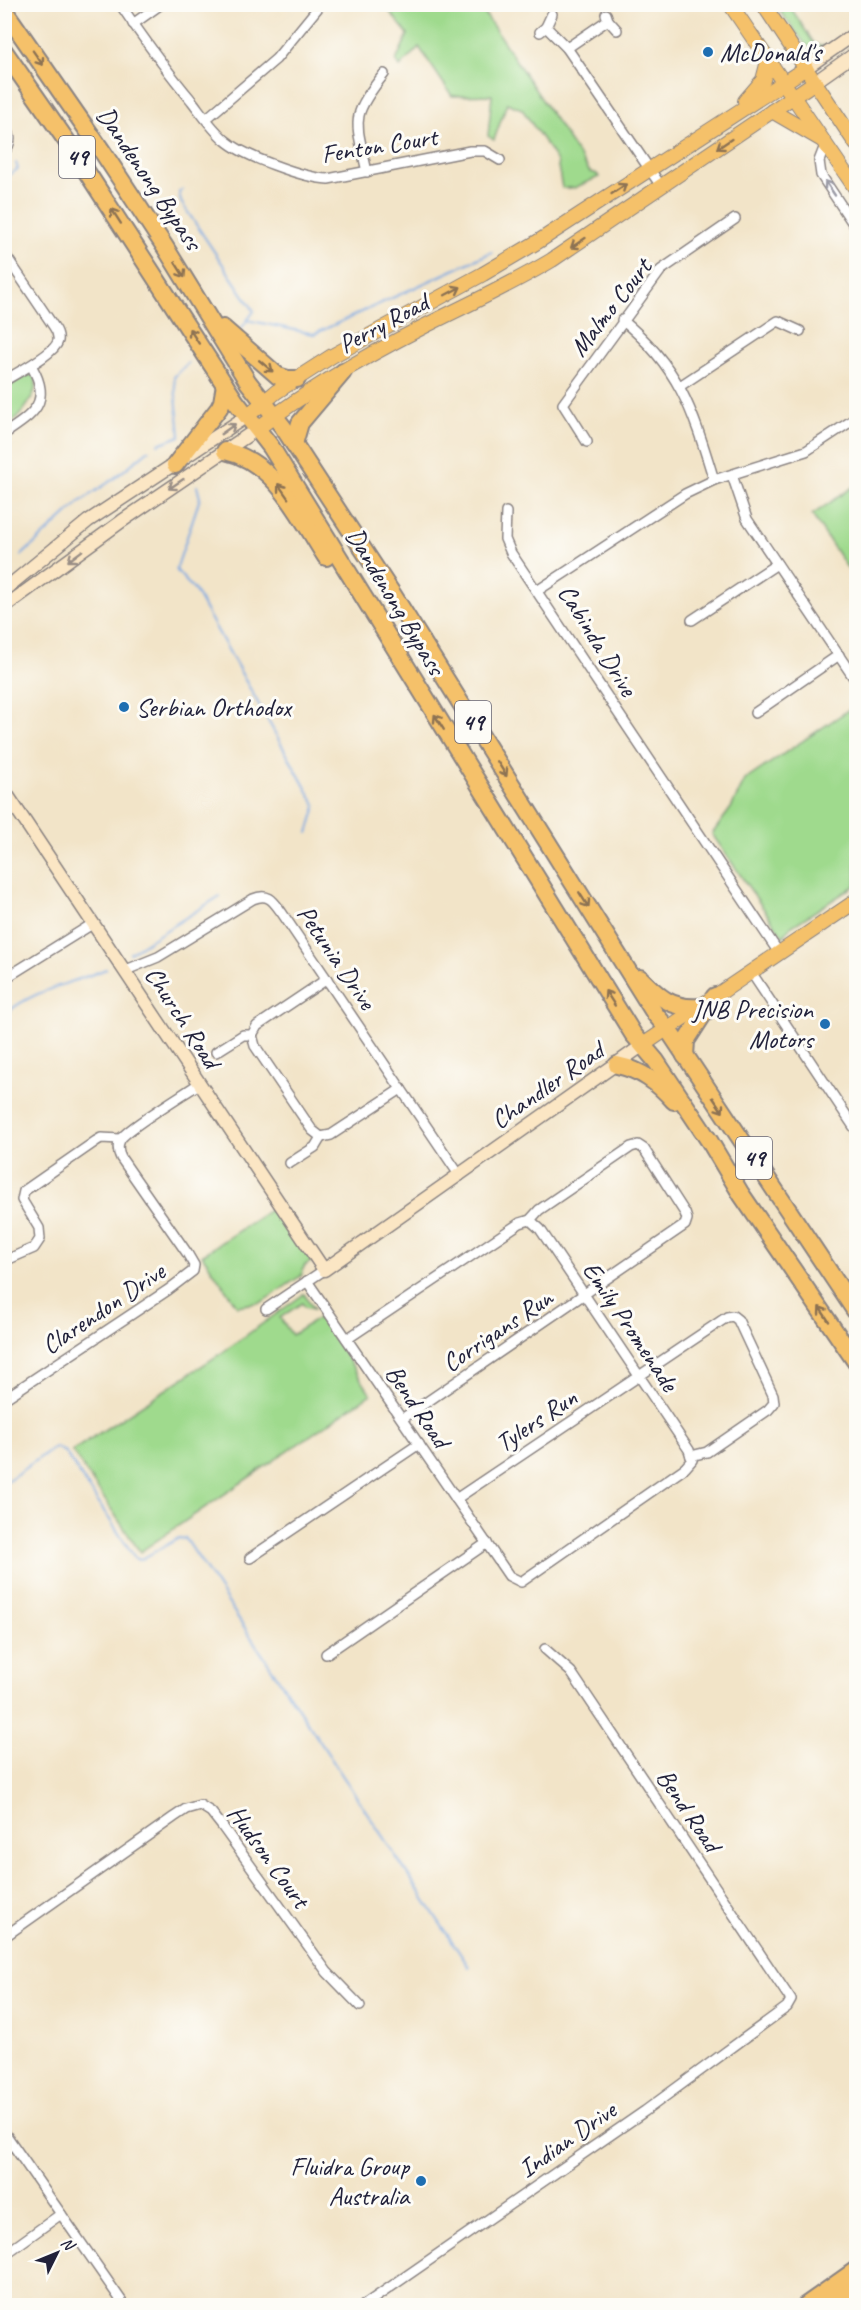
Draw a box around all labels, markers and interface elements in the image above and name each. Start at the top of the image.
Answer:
place label: McDonald's [720,36,823,69]
marker: McDonald's [701,45,715,59]
one-way arrow [32,50,44,66]
street label: Dandenong Bypass [89,100,211,258]
street label: Fenton Court [319,120,441,171]
road number: 49 [59,136,95,178]
one-way arrow [716,138,733,150]
one-way arrow [823,179,836,196]
one-way arrow [610,182,627,195]
one-way arrow [109,208,122,225]
one-way arrow [570,237,587,249]
street label: Malmo Court [562,250,660,363]
one-way arrow [175,261,187,278]
street label: Perry Road [333,284,437,361]
one-way arrow [443,285,461,296]
one-way arrow [187,328,199,345]
one-way arrow [258,359,273,373]
one-way arrow [220,423,236,435]
one-way arrow [169,478,185,490]
one-way arrow [277,484,289,500]
street label: Dandenong Bypass [339,522,454,683]
one-way arrow [68,550,84,562]
street label: Cabinda Drive [550,578,646,703]
place label: Serbian Orthodox [136,691,293,724]
marker: Serbian Orthodox [117,700,131,714]
road number: 49 [455,701,491,743]
one-way arrow [433,714,445,731]
one-way arrow [496,760,508,776]
one-way arrow [578,891,591,908]
street label: Petunia Drive [290,899,384,1017]
street label: Church Road [137,960,230,1078]
one-way arrow [603,989,616,1006]
place label: JNB Precision Motors [690,993,815,1056]
marker: JNB Precision Motors [818,1017,832,1031]
street label: Chandler Road [484,1032,613,1136]
one-way arrow [712,1096,724,1112]
road number: 49 [736,1137,772,1179]
street label: Clarendon Drive [35,1254,172,1362]
street label: Emily Promenade [575,1255,687,1399]
street label: Corrigans Run [436,1281,560,1379]
one-way arrow [818,1306,830,1322]
street label: Bend Road [378,1358,459,1457]
street label: Tylers Run [489,1381,584,1460]
street label: Bend Road [649,1762,730,1861]
street label: Hudson Court [220,1798,318,1916]
street label: Indian Drive [512,2092,625,2185]
place label: Fluidra Group Australia [291,2150,411,2213]
marker: Fluidra Group Australia [414,2174,428,2188]
north arrow [27,2223,87,2283]
text: N [57,2233,80,2256]

